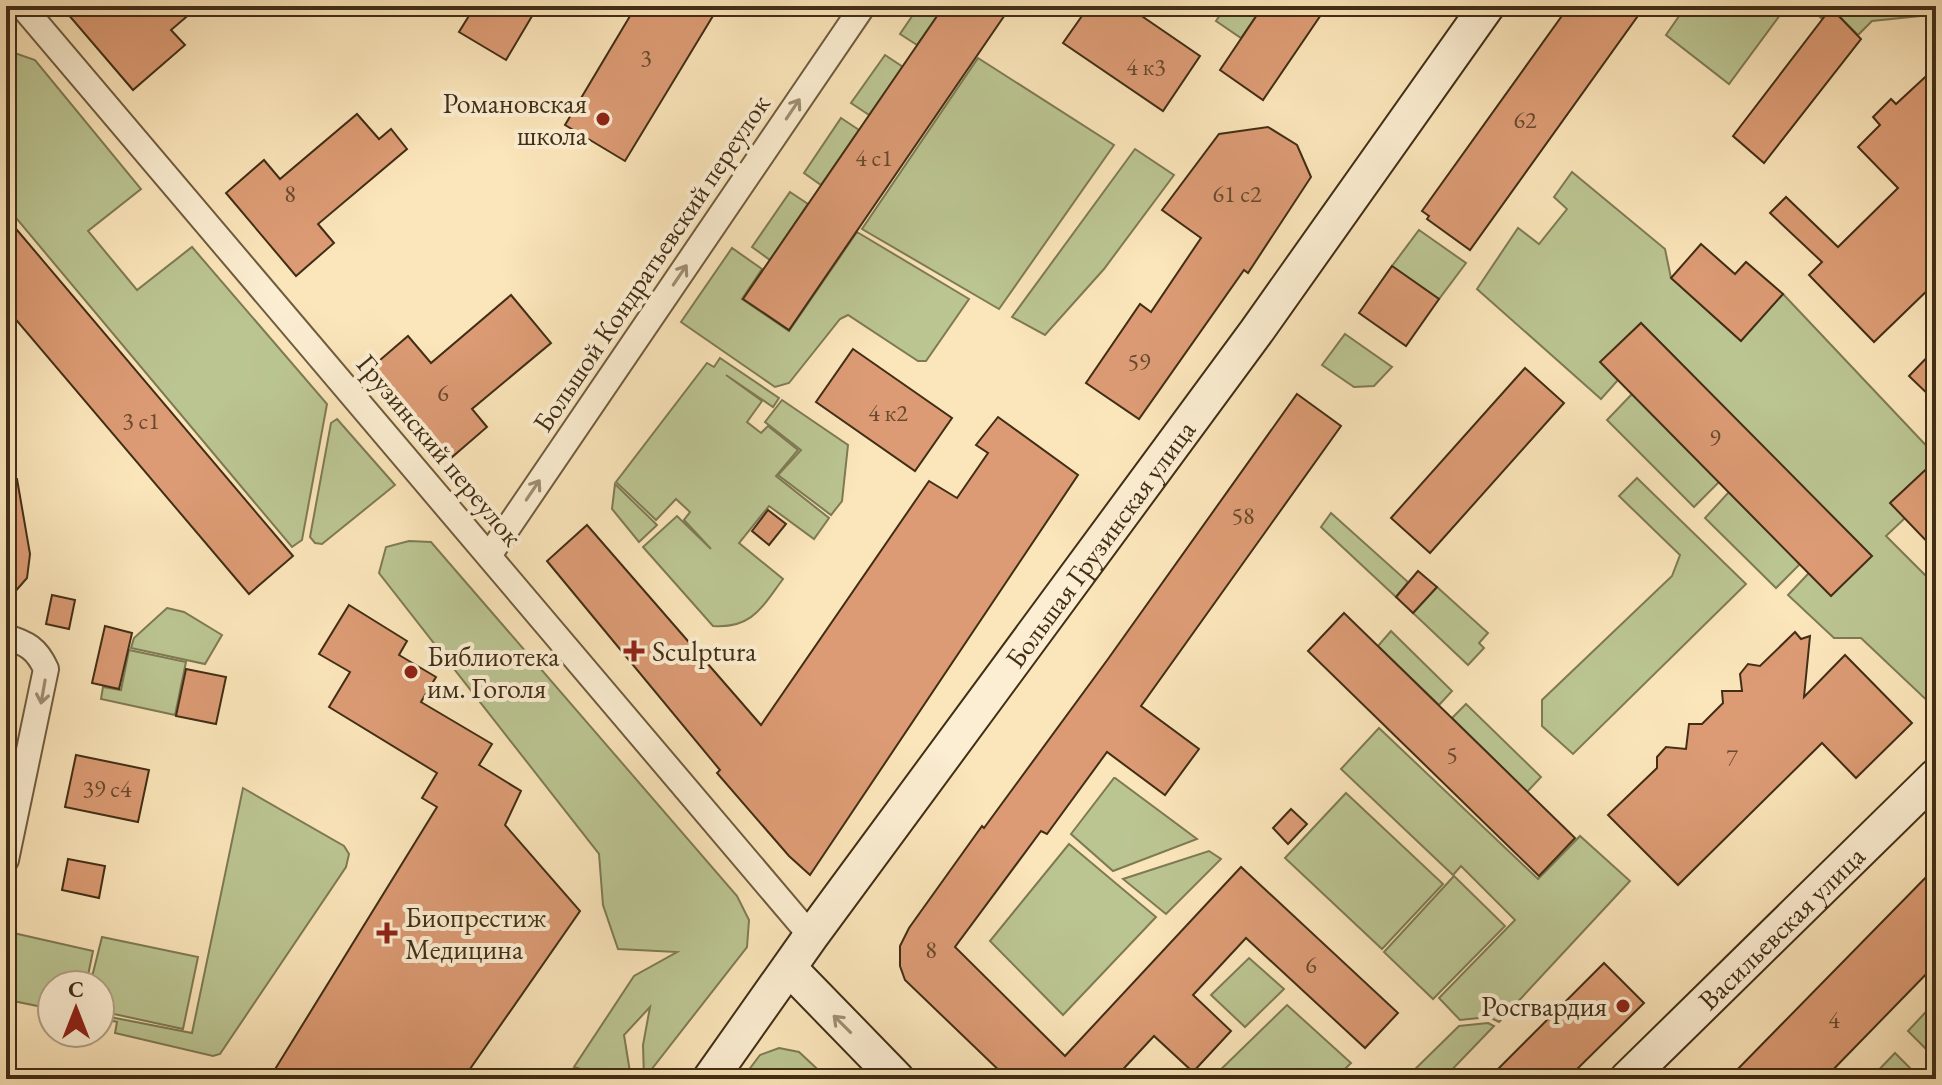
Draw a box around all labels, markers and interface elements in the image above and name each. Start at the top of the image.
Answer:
house number: 3 [640,42,652,73]
house number: 4 к3 [1126,51,1166,82]
place label: Романовская школа [443,85,588,153]
street label: Большой Кондратьевский переулок [524,87,778,439]
one-way arrow [785,98,801,121]
house number: 62 [1513,104,1537,135]
marker: Романовская школа [594,110,612,128]
house number: 4 с1 [855,142,893,173]
house number: 8 [284,178,296,209]
house number: 61 с2 [1212,178,1262,209]
one-way arrow [672,264,688,286]
house number: 59 [1127,346,1151,377]
street label: Грузинский переулок [349,347,531,553]
house number: 6 [437,377,449,408]
house number: 4 к2 [868,397,908,428]
house number: 3 с1 [122,405,160,436]
street label: Большая Грузинская улица [997,412,1203,675]
house number: 9 [1709,422,1721,453]
one-way arrow [525,479,542,501]
house number: 58 [1231,500,1255,531]
place label: Sculptura [652,633,757,669]
place label: Библиотека им. Гоголя [427,638,560,706]
marker: Sculptura [623,640,645,662]
marker: Библиотека им. Гоголя [402,663,420,681]
one-way arrow [34,678,49,704]
house number: 5 [1446,739,1458,770]
house number: 7 [1726,742,1738,773]
house number: 39 с4 [82,773,132,804]
street label: Васильевская улица [1690,837,1873,1018]
place label: Биопрестиж Медицина [405,899,547,967]
marker: Биопрестиж Медицина [376,922,398,944]
house number: 8 [925,934,937,965]
house number: 6 [1305,949,1317,980]
north arrow [36,969,116,1049]
text: С [68,975,84,1004]
place label: Росгвардия [1481,988,1607,1024]
marker: Росгвардия [1614,997,1632,1015]
house number: 4 [1828,1004,1840,1035]
one-way arrow [833,1015,852,1034]

